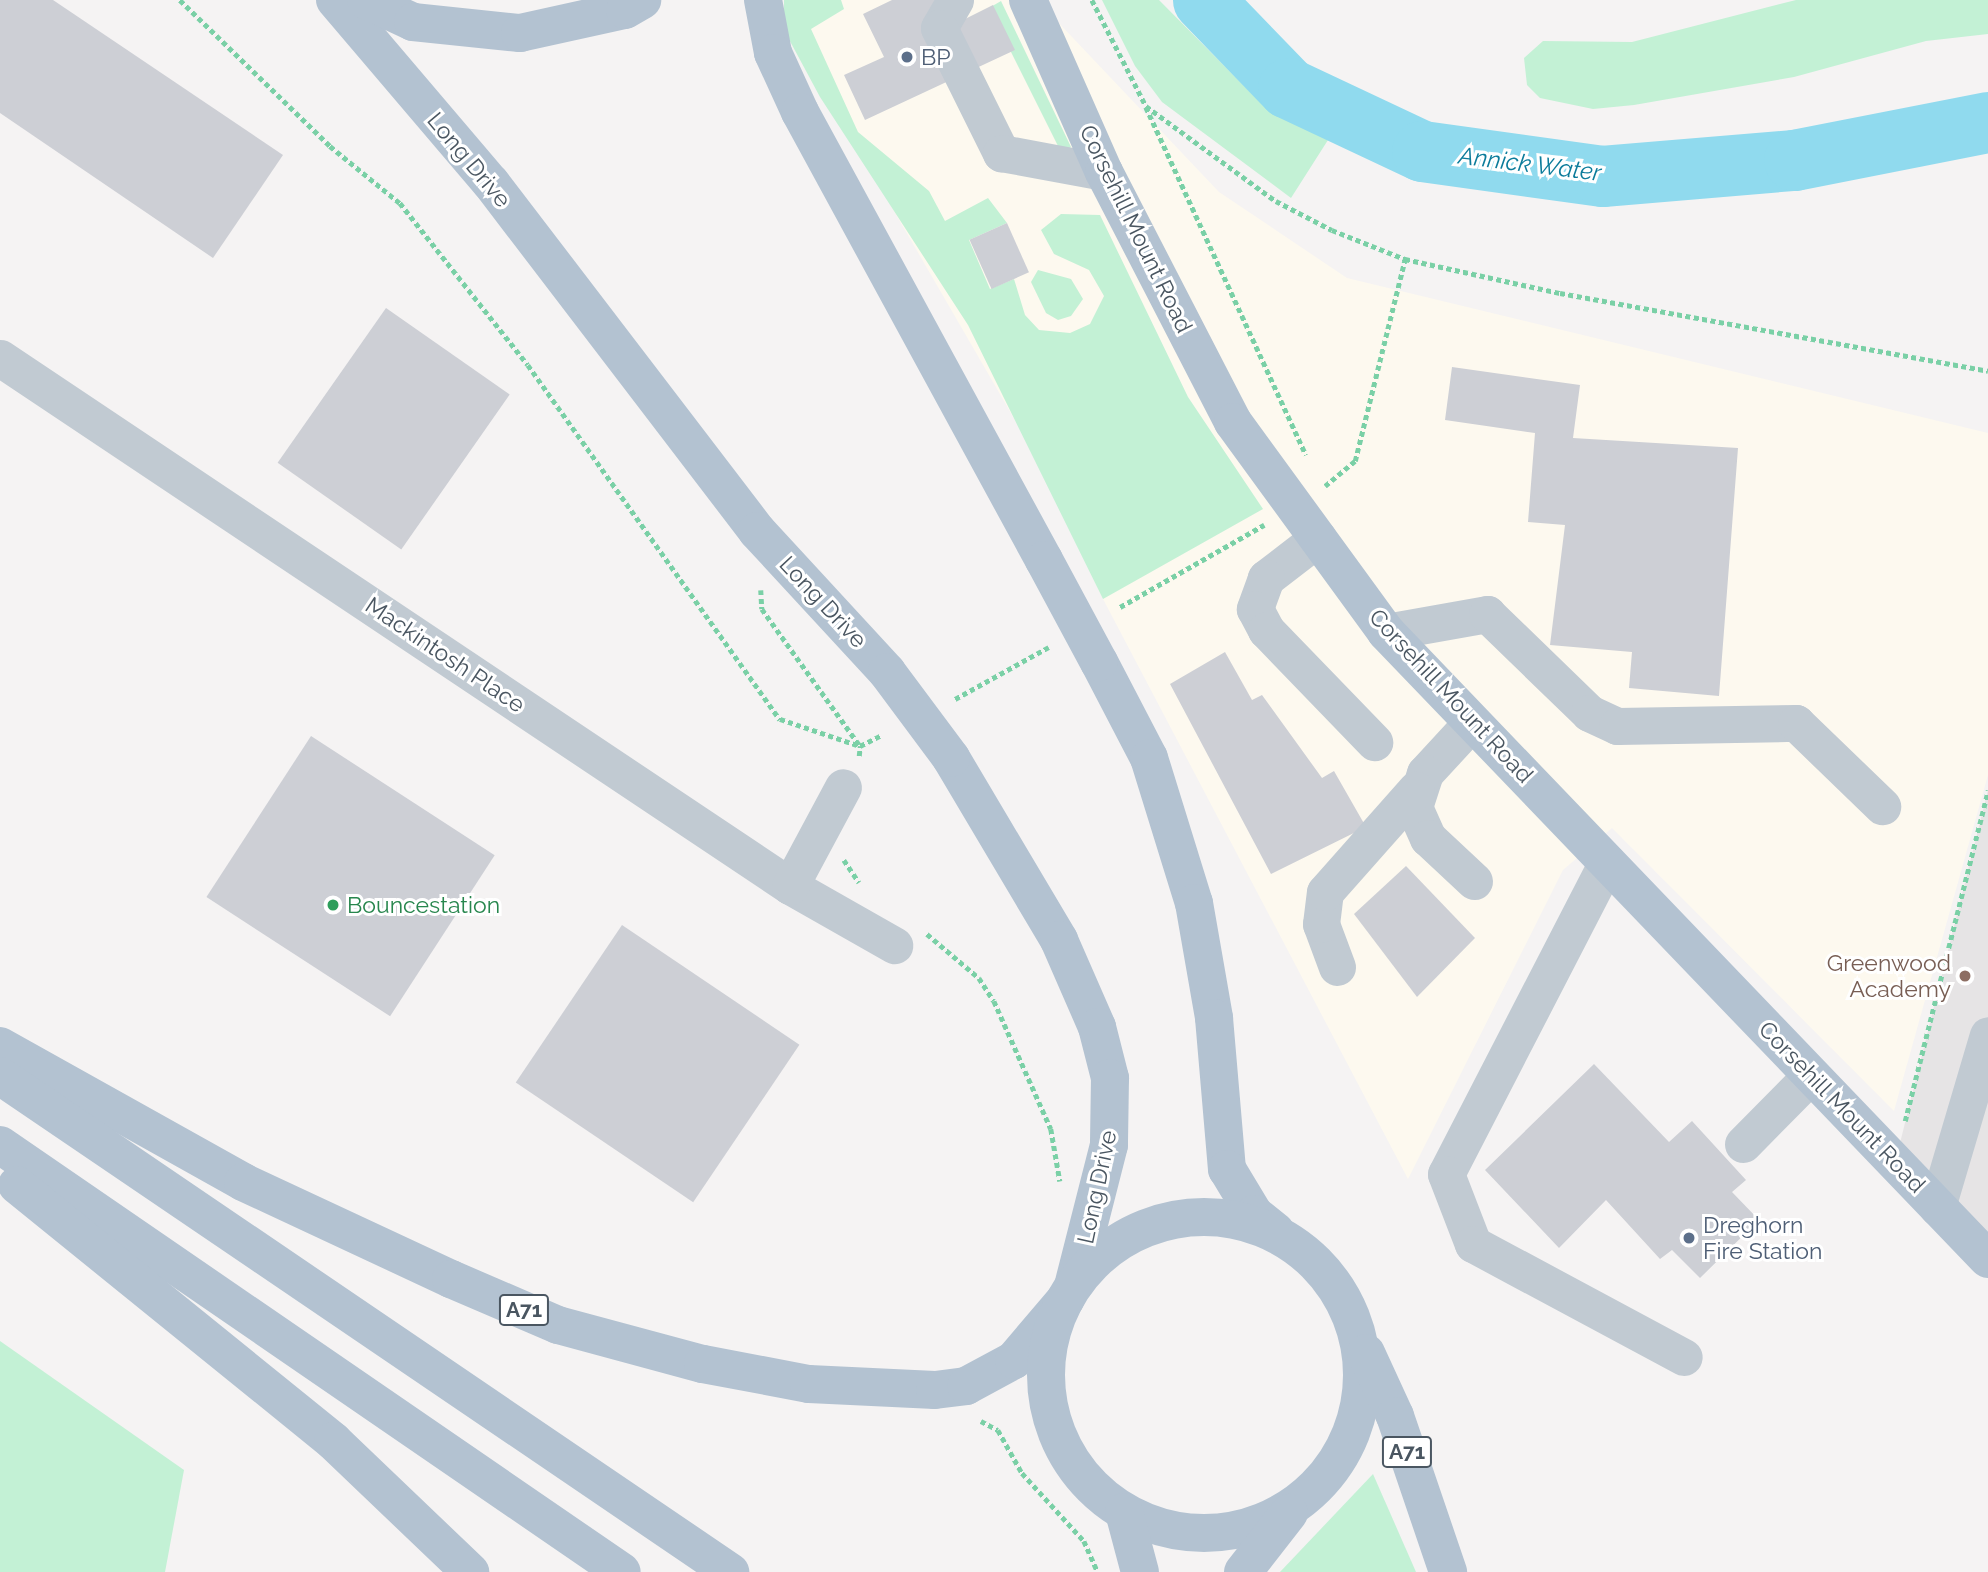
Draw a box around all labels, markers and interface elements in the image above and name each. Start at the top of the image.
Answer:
place label: BP [921,43,951,71]
marker: BP [899,49,915,65]
street label: Long Drive [421,107,517,213]
street label: Corsehill Mount Road [1074,120,1198,338]
water label: Annick Water [1457,141,1603,187]
street label: Long Drive [774,550,872,654]
street label: Mackintosh Place [360,591,530,719]
street label: Corsehill Mount Road [1363,603,1539,789]
place label: Bouncestation [347,891,500,919]
marker: Bouncestation [325,897,341,913]
place label: Greenwood Academy [1827,949,1951,1003]
marker: Greenwood Academy [1957,968,1973,984]
street label: Corsehill Mount Road [1753,1015,1931,1199]
street label: Long Drive [1072,1128,1122,1246]
place label: Dreghorn Fire Station [1703,1211,1822,1265]
marker: Dreghorn Fire Station [1681,1230,1697,1246]
road number: A71 [498,1292,550,1328]
road number: A71 [1381,1434,1433,1470]

